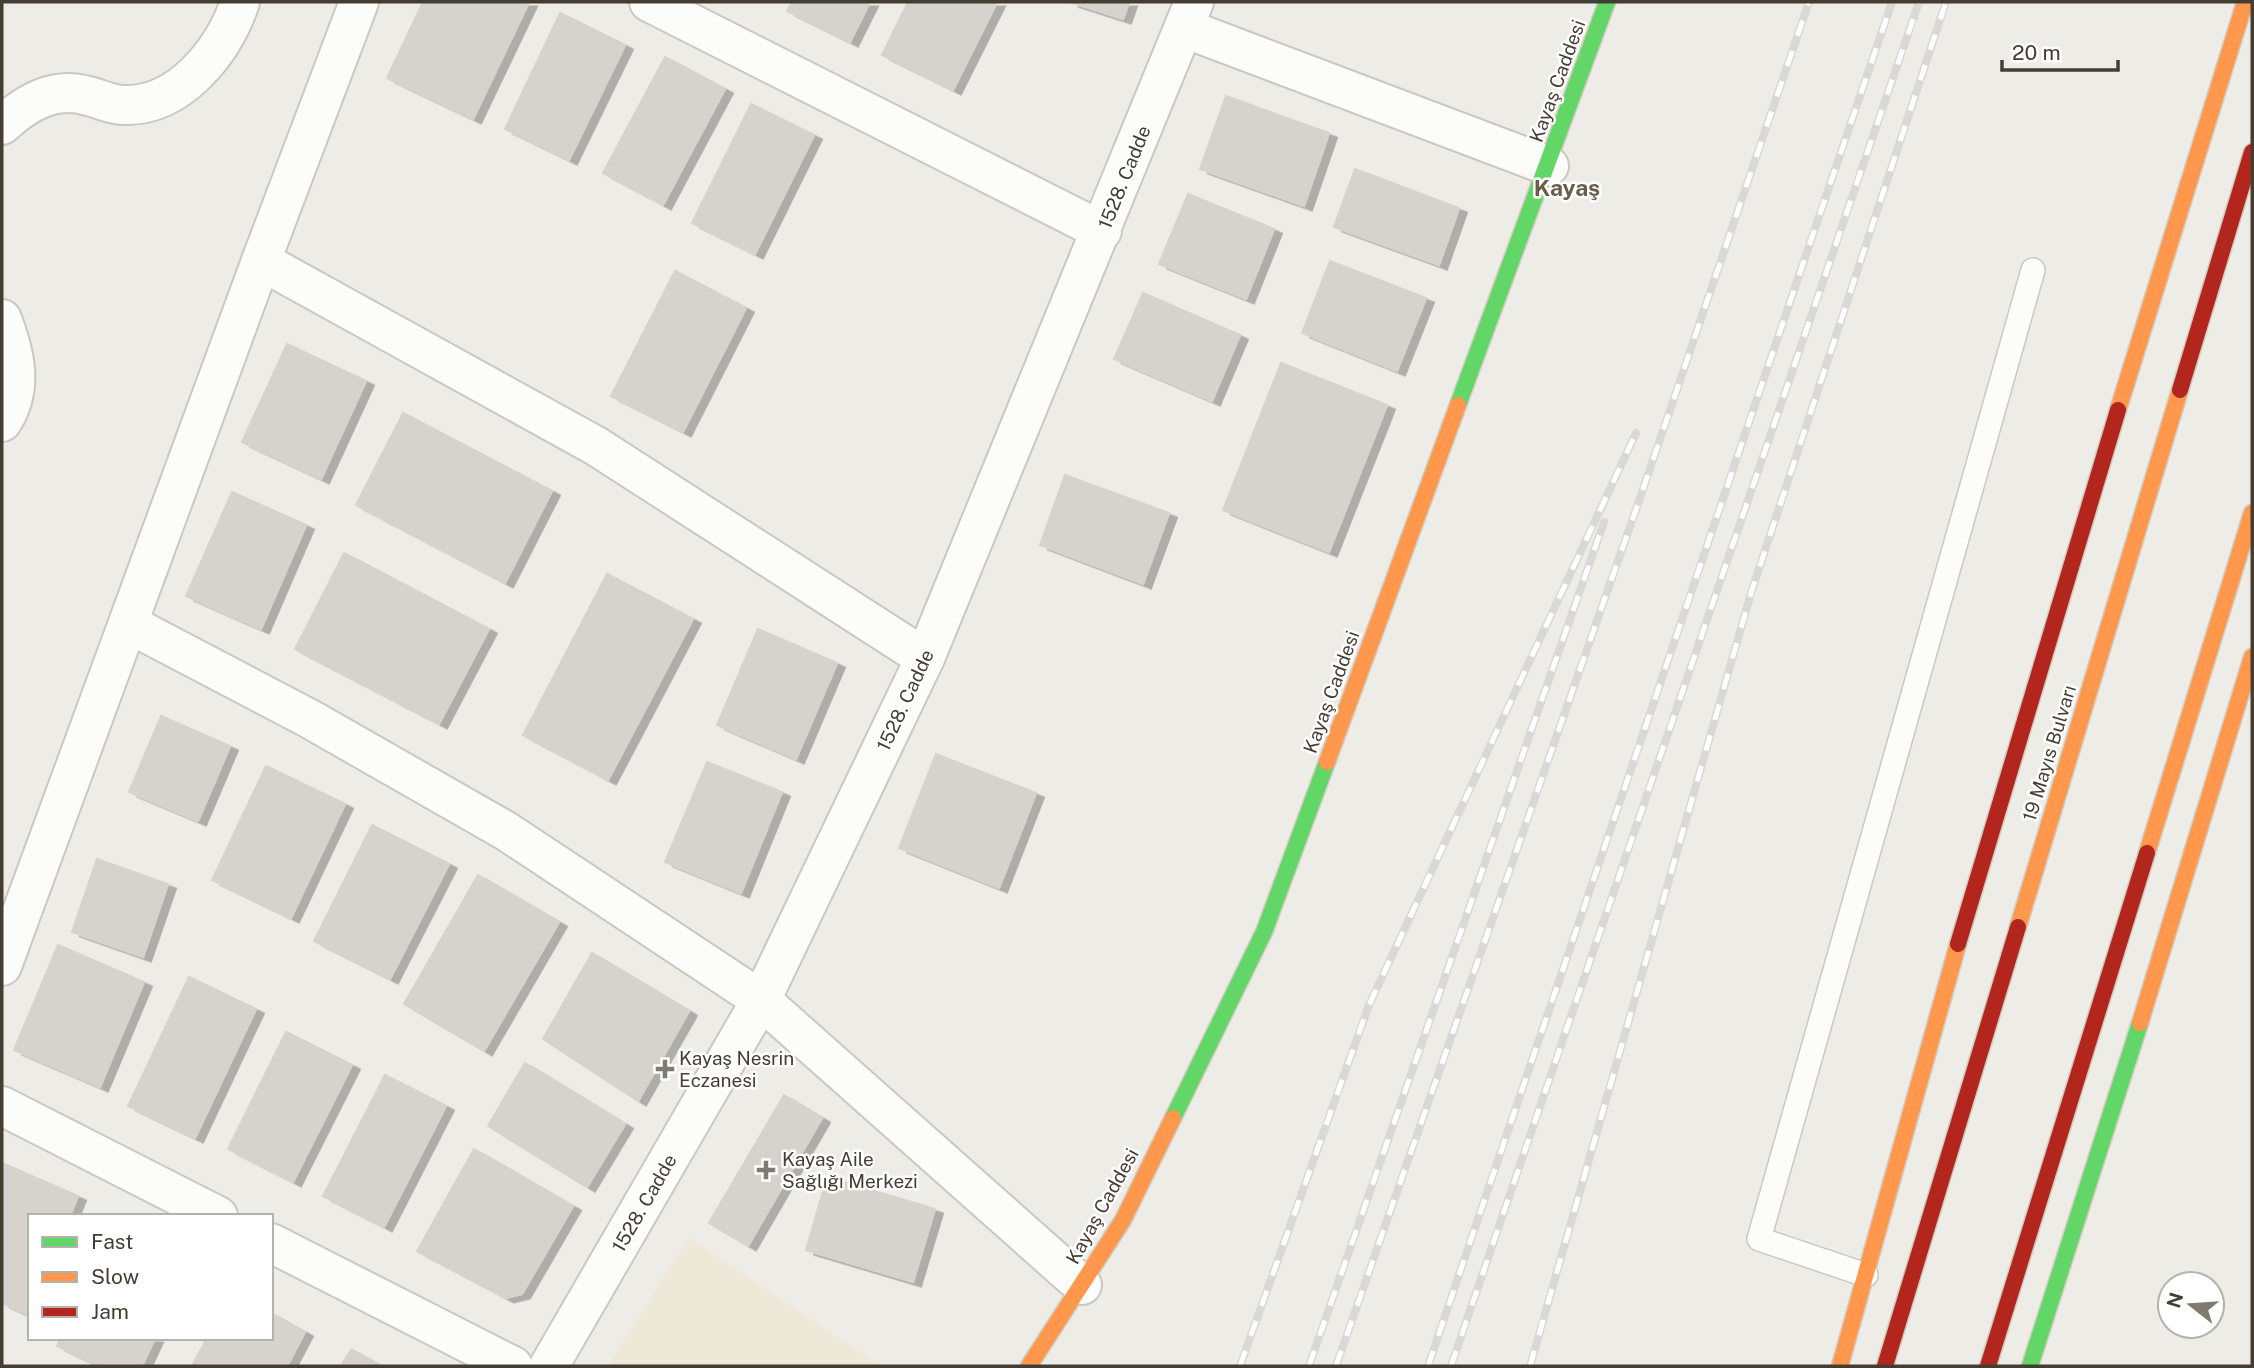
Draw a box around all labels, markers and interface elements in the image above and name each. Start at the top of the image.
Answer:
street label: Kayaş Caddesi [1525,17,1589,145]
scale bar [2002,28,2118,72]
text: 20 m [2012,40,2061,65]
street label: 1528. Cadde [1093,122,1155,232]
district label: Kayaş [1534,174,1600,201]
street label: Kayaş Caddesi [1299,628,1363,756]
street label: 1528. Cadde [872,646,938,754]
street label: 19 Mayıs Bulvarı [2018,682,2080,824]
place label: Kayaş Nesrin Eczanesi [679,1047,794,1091]
marker: Kayaş Nesrin Eczanesi [657,1061,673,1077]
street label: Kayaş Caddesi [1061,1144,1143,1268]
place label: Kayaş Aile Sağlığı Merkezi [782,1148,918,1192]
street label: 1528. Cadde [607,1150,681,1256]
marker: Kayaş Aile Sağlığı Merkezi [756,1160,776,1180]
legend [28,1214,273,1340]
text: Fast [91,1229,133,1254]
text: Slow [91,1264,139,1289]
north arrow [2156,1270,2226,1340]
text: N [2162,1290,2187,1310]
text: Jam [91,1299,129,1324]

